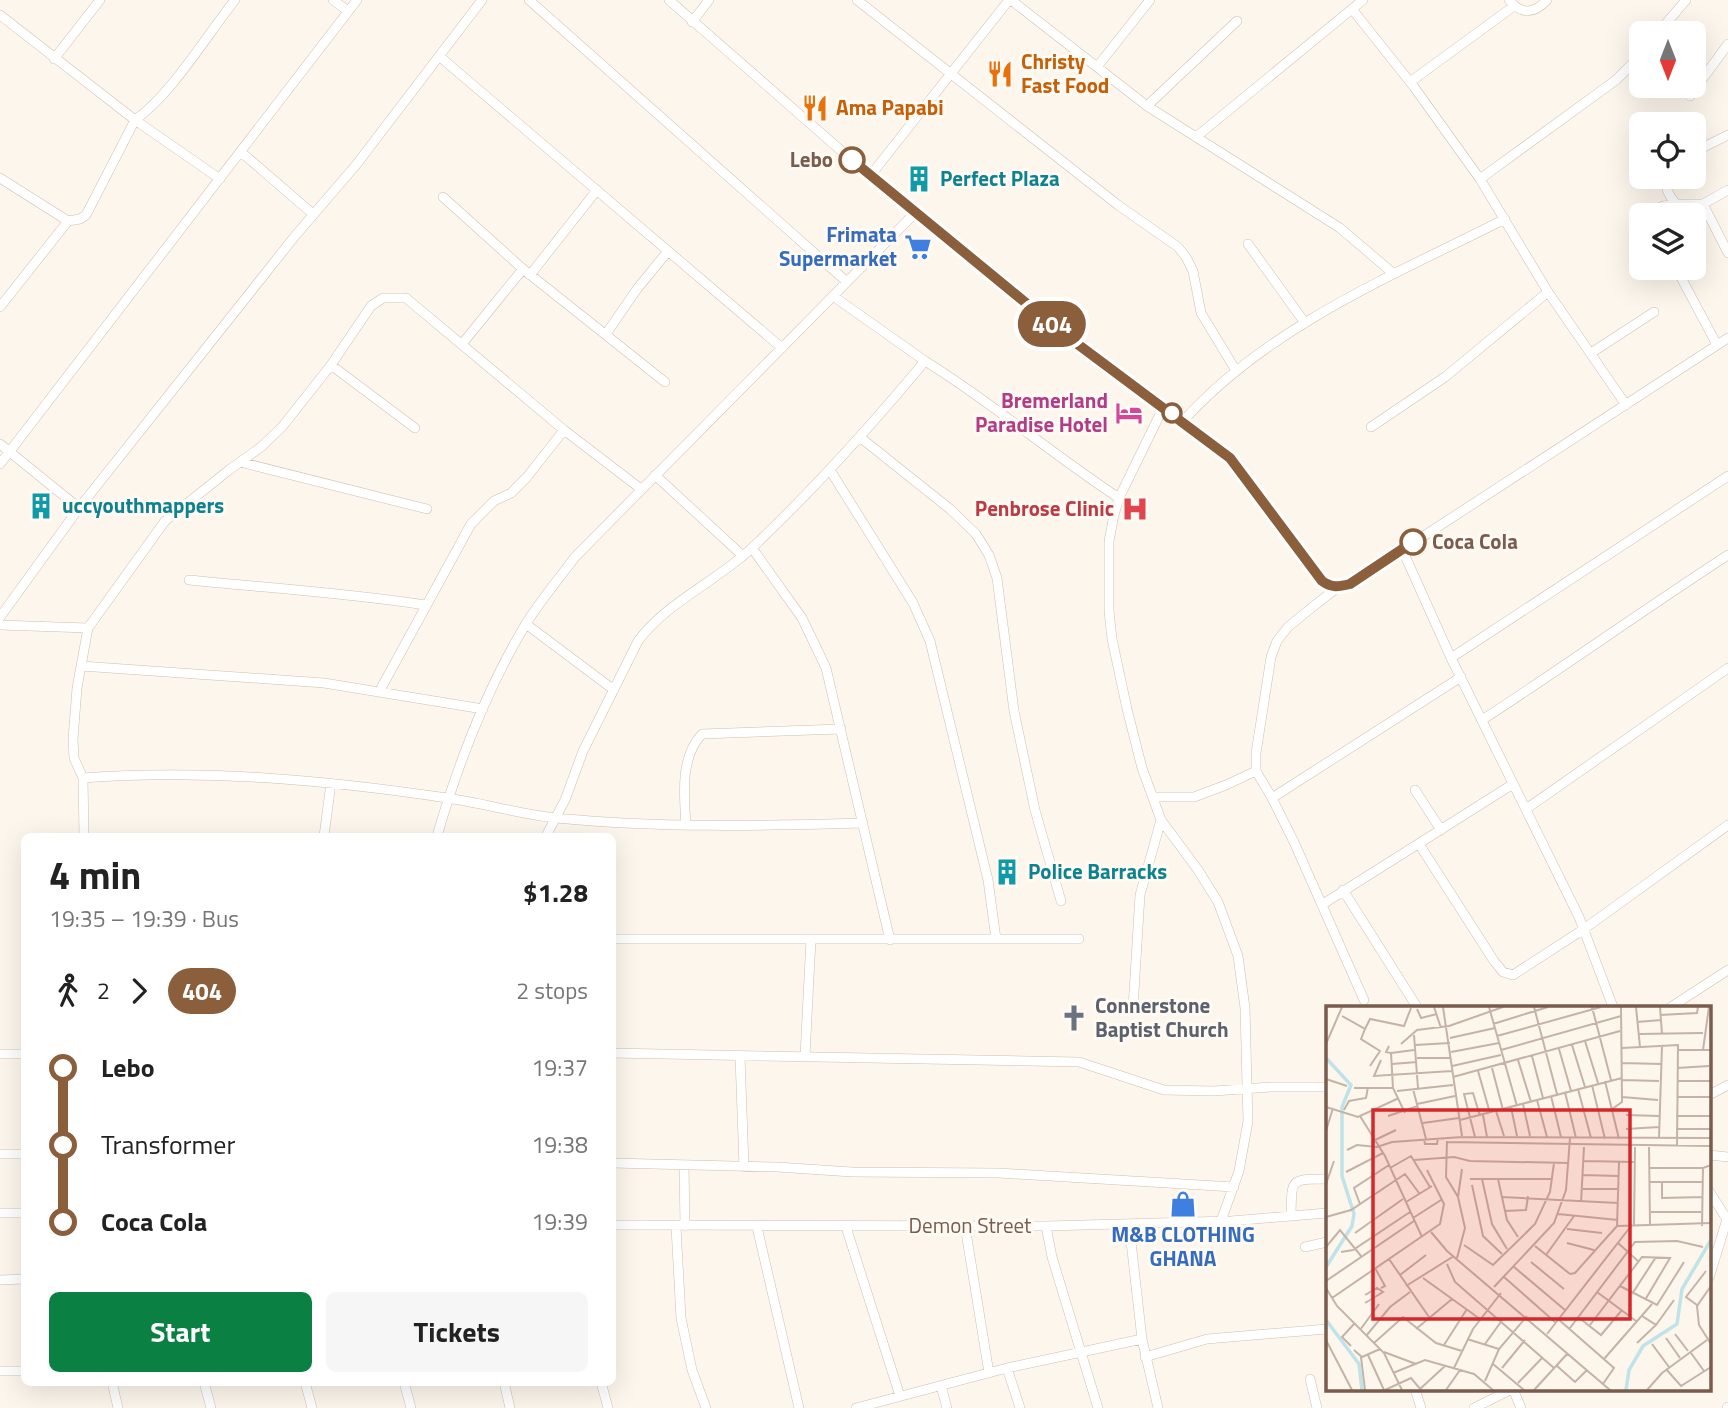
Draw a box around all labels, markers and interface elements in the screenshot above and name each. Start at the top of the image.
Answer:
north arrow [1629,21,1706,98]
map controls [1629,21,1706,280]
place label: Christy Fast Food [1021,45,1109,101]
restaurant icon: Christy Fast Food [985,59,1015,89]
place label: Ama Papabi [836,91,944,123]
restaurant icon: Ama Papabi [800,93,830,123]
button: locate [1629,112,1706,189]
place label: Lebo [790,143,833,175]
marker: Lebo [839,147,865,173]
place label: Perfect Plaza [940,162,1060,194]
building icon: Perfect Plaza [904,164,934,194]
button: layers [1629,203,1706,280]
place label: Frimata Supermarket [779,218,897,274]
supermarket icon: Frimata Supermarket [903,232,933,262]
line badge: 404 [1012,301,1092,347]
text: 404 [1032,306,1072,342]
place label: Bremerland Paradise Hotel [975,384,1108,440]
hotel icon: Bremerland Paradise Hotel [1114,398,1144,428]
unlabelled marker [1162,403,1182,423]
place label: uccyouthmappers [62,489,224,521]
building icon: uccyouthmappers [26,491,56,521]
place label: Penbrose Clinic [975,492,1114,524]
hospital icon: Penbrose Clinic [1120,494,1150,524]
place label: Coca Cola [1432,525,1518,557]
marker: Coca Cola [1400,529,1426,555]
text: 4 min [49,846,141,904]
place label: Police Barracks [1028,855,1167,887]
building icon: Police Barracks [992,857,1022,887]
text: $1.28 [523,873,588,912]
text: 19:35 – 19:39 · Bus [49,901,239,936]
icon: walk [49,972,87,1010]
icon: forward [120,972,158,1010]
text: 2 [97,973,110,1008]
text: 404 [182,973,222,1009]
text: 2 stops [516,973,588,1008]
place label: Connerstone Baptist Church [1095,989,1229,1045]
church icon: Connerstone Baptist Church [1059,1003,1089,1033]
inset map [1326,1006,1710,1390]
text: Lebo [101,1048,155,1087]
text: 19:37 [531,1050,588,1085]
text: Transformer [101,1125,235,1164]
text: 19:38 [531,1127,588,1162]
shop icon: M&B CLOTHING GHANA [1168,1189,1198,1219]
text: Coca Cola [101,1202,207,1241]
text: 19:39 [531,1204,588,1239]
street label: Demon Street [909,1209,1032,1241]
place label: M&B CLOTHING GHANA [1111,1218,1255,1274]
button: Start [49,1292,312,1372]
button: Tickets [326,1292,588,1372]

